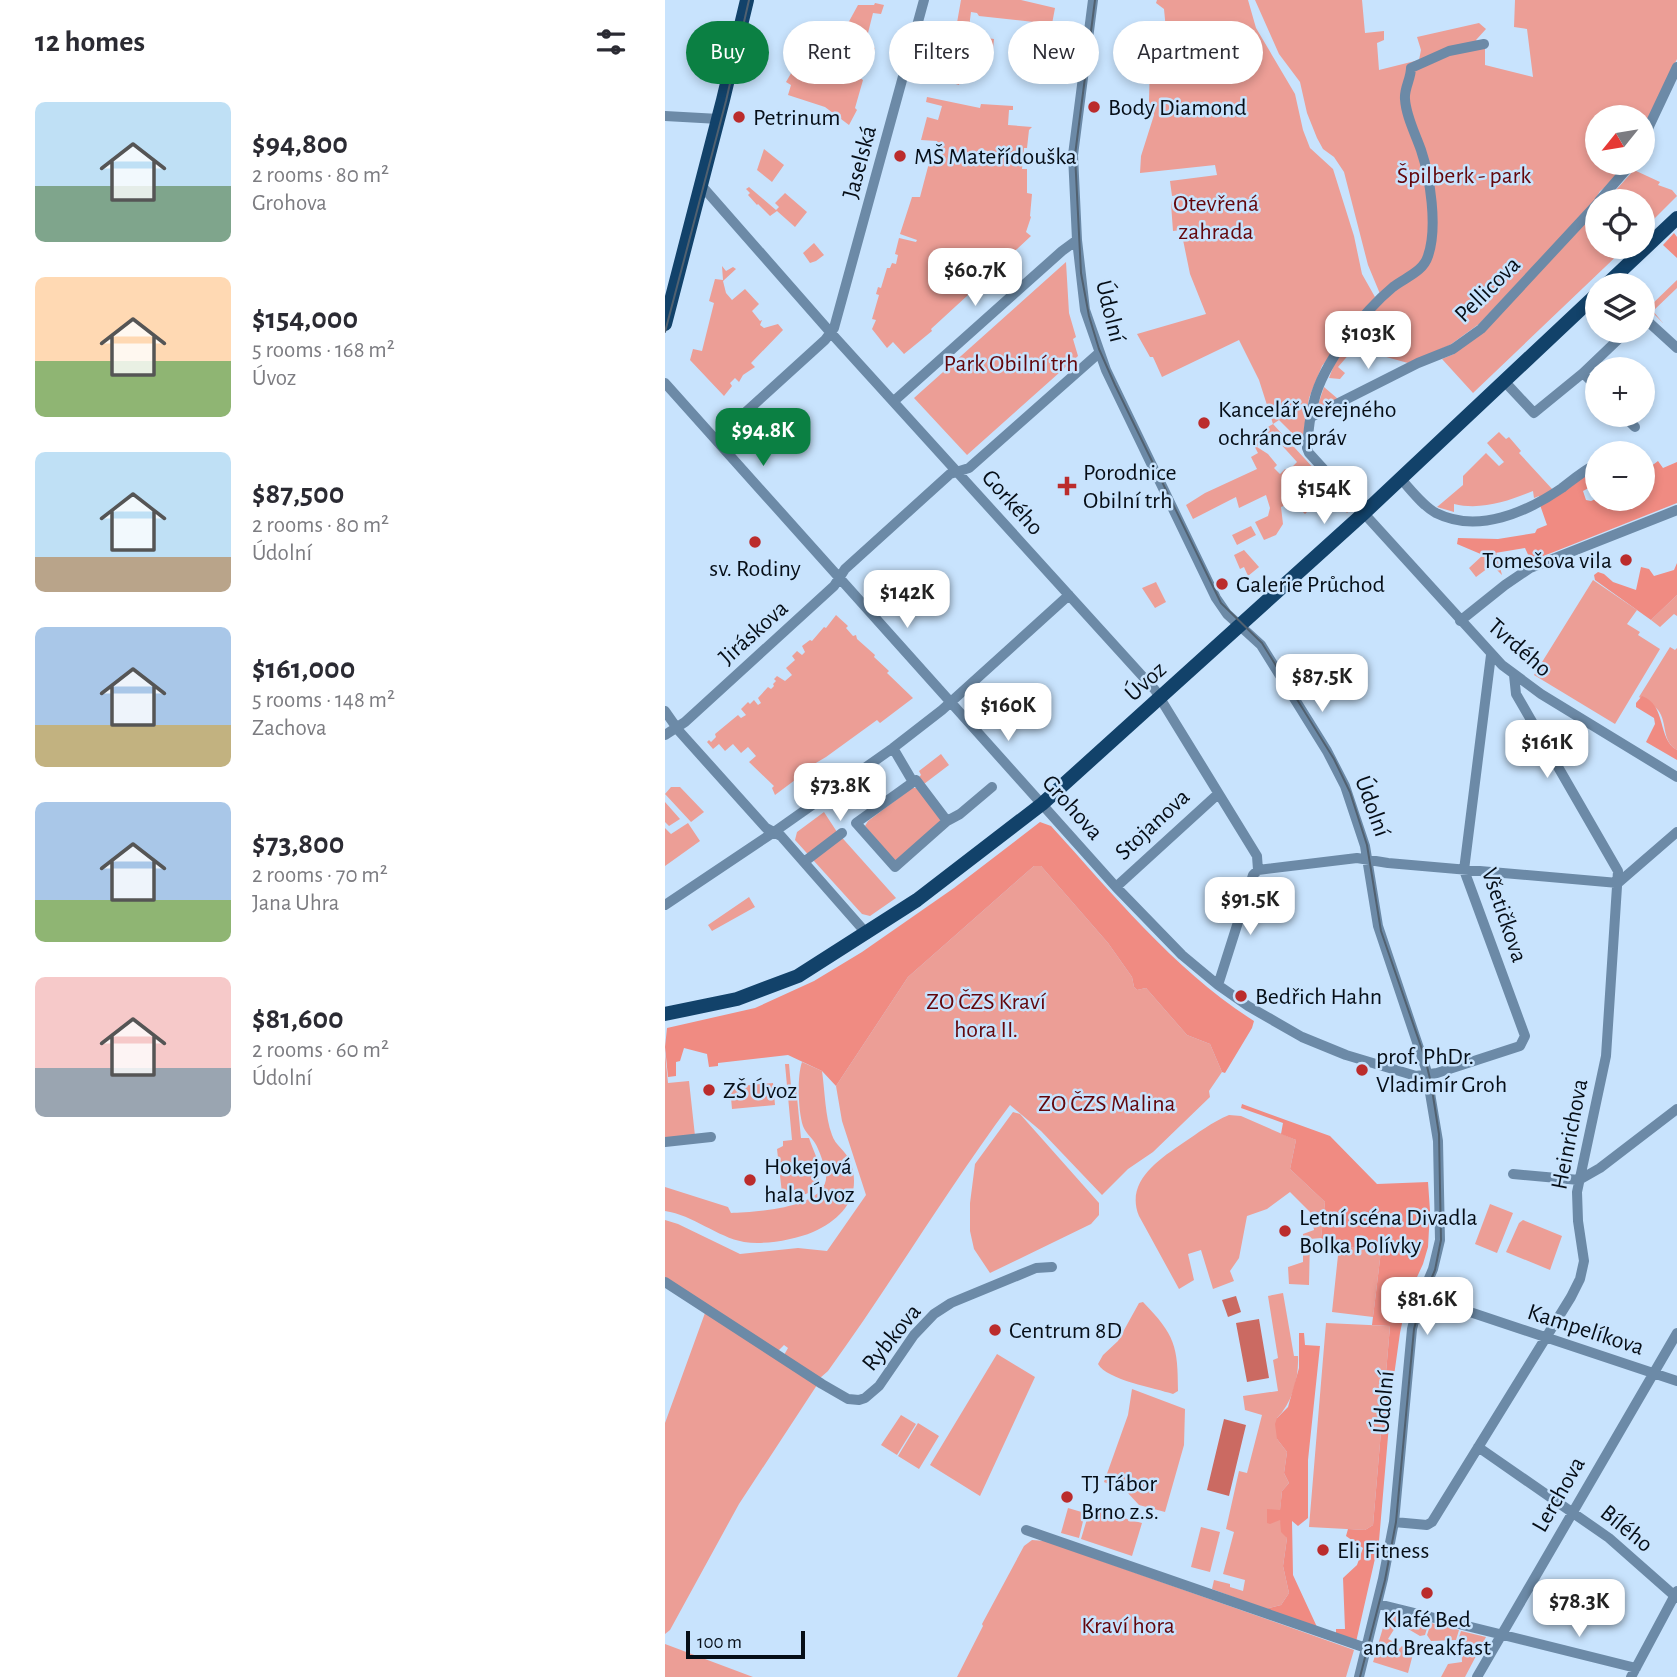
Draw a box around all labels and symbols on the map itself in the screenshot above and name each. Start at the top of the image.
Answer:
place label: Body Diamond [1108,96,1247,120]
marker: Body Diamond [1086,99,1102,115]
north arrow [1585,105,1655,175]
place label: Petrinum [753,106,840,130]
marker: Petrinum [731,109,747,125]
street label: Jaselská [839,123,881,201]
place label: MŠ Mateřídouška [914,144,1077,169]
marker: MŠ Mateřídouška [892,148,908,164]
park label: Špilberk - park [1397,163,1531,188]
park label: Otevřená zahrada [1173,192,1259,244]
pin: $60.7K [918,248,1032,308]
street label: Pellicova [1450,252,1525,327]
street label: Údolní [1091,277,1131,345]
pin: $103K [1319,312,1417,371]
park label: Park Obilní trh [944,352,1078,376]
place label: Kancelář veřejného ochránce práv [1218,398,1397,450]
pin: $94.8K [706,408,820,468]
marker: Kancelář veřejného ochránce práv [1196,415,1212,431]
place label: Porodnice Obilní trh [1083,461,1176,513]
street label: Gorkého [977,465,1048,540]
pin: $154K [1275,466,1373,526]
marker: Porodnice Obilní trh [1057,476,1077,496]
marker: sv. Rodiny [747,534,763,550]
place label: Tomešova vila [1482,549,1612,573]
marker: Tomešova vila [1618,552,1634,568]
place label: sv. Rodiny [709,557,801,581]
pin: $142K [858,570,956,630]
place label: Galerie Průchod [1236,573,1385,597]
marker: Galerie Průchod [1214,576,1230,592]
street label: Jiráskova [715,596,793,670]
street label: Tvrdého [1483,614,1556,682]
pin: $87.5K [1265,654,1379,714]
street label: Úvoz [1119,656,1171,706]
pin: $160K [959,684,1057,743]
pin: $161K [1498,720,1596,780]
pin: $73.8K [783,764,897,823]
street label: Grohova [1037,771,1107,845]
street label: Údolní [1350,772,1396,840]
street label: Stojanova [1111,784,1195,865]
street label: Všetičkova [1477,865,1531,966]
pin: $91.5K [1193,878,1307,937]
place label: Bedřich Hahn [1255,985,1382,1009]
marker: Bedřich Hahn [1233,988,1249,1004]
park label: ZO ČZS Kraví hora II. [926,989,1046,1042]
place label: prof. PhDr. Vladimír Groh [1376,1045,1507,1097]
marker: prof. PhDr. Vladimír Groh [1354,1062,1370,1078]
place label: ZŠ Úvoz [723,1077,797,1103]
street label: Heinrichova [1547,1077,1592,1192]
marker: ZŠ Úvoz [701,1082,717,1098]
park label: ZO ČZS Malina [1038,1091,1176,1116]
place label: Hokejová hala Úvoz [764,1155,855,1207]
marker: Hokejová hala Úvoz [742,1172,758,1188]
place label: Letní scéna Divadla Bolka Polívky [1299,1206,1478,1258]
marker: Letní scéna Divadla Bolka Polívky [1277,1223,1293,1239]
pin: $81.6K [1370,1278,1484,1337]
street label: Rybkova [858,1300,926,1376]
street label: Kampelíkova [1525,1300,1647,1360]
place label: Centrum 8D [1009,1319,1122,1343]
marker: Centrum 8D [987,1322,1003,1338]
street label: Údolní [1367,1369,1399,1434]
street label: Lerchova [1528,1453,1590,1536]
place label: TJ Tábor Brno z.s. [1081,1472,1159,1524]
marker: TJ Tábor Brno z.s. [1059,1489,1075,1505]
street label: Bílého [1596,1501,1657,1557]
place label: Eli Fitness [1337,1539,1429,1563]
marker: Eli Fitness [1315,1542,1331,1558]
pin: $78.3K [1522,1580,1636,1639]
marker: Klafé Bed and Breakfast [1419,1585,1435,1601]
place label: Klafé Bed and Breakfast [1363,1608,1491,1660]
park label: Kraví hora [1081,1614,1175,1638]
scale bar [686,1628,805,1660]

